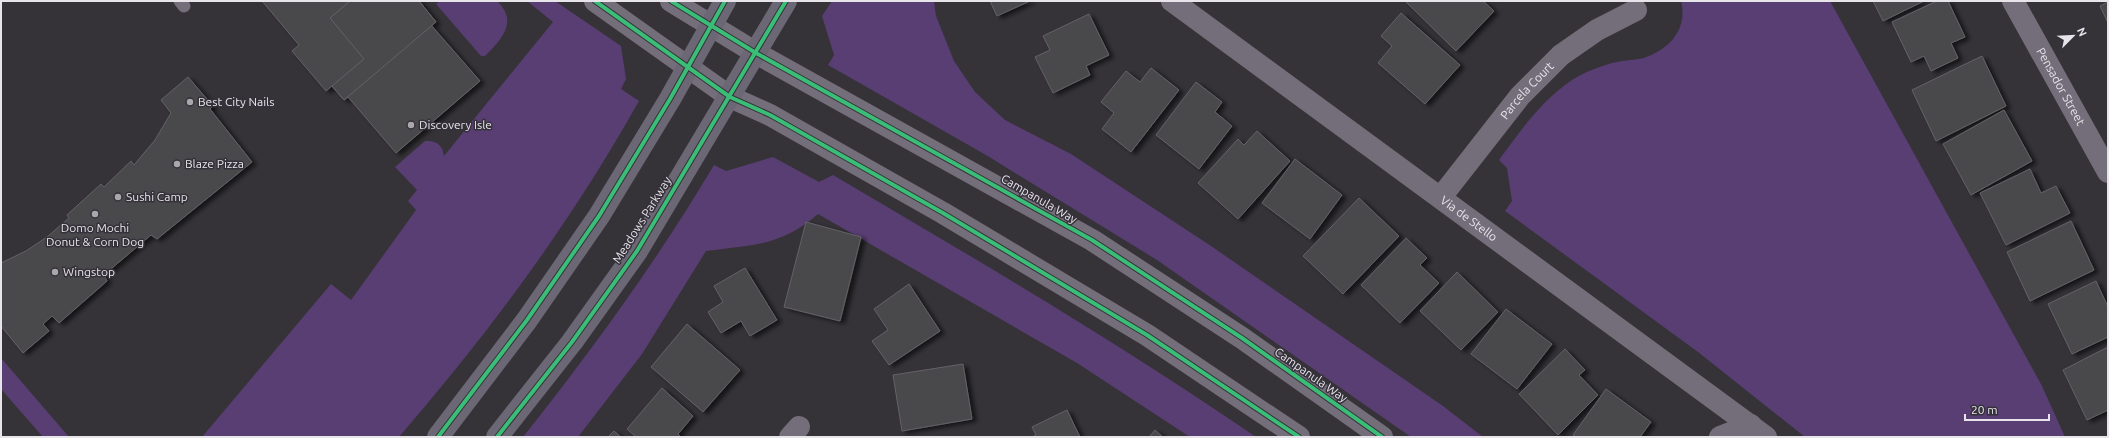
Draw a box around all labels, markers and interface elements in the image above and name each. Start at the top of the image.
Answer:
north arrow [2053,16,2093,56]
text: N [2075,26,2089,38]
street label: Pensador Street [2034,45,2088,128]
street label: Parcela Court [1498,59,1556,121]
place label: Best City Nails [198,95,274,108]
marker: Best City Nails [185,97,195,107]
place label: Discovery Isle [419,118,492,131]
marker: Discovery Isle [406,120,416,130]
place label: Blaze Pizza [185,157,244,170]
marker: Blaze Pizza [172,159,182,169]
street label: Campanula Way [999,172,1080,226]
street label: Meadows Parkway [610,174,674,265]
place label: Sushi Camp [126,190,188,203]
marker: Sushi Camp [113,192,123,202]
street label: Via de Stello [1438,193,1500,243]
marker: Domo Mochi Donut & Corn Dog [90,209,100,219]
place label: Domo Mochi Donut & Corn Dog [46,221,144,248]
place label: Wingstop [63,265,115,278]
marker: Wingstop [50,267,60,277]
street label: Campanula Way [1272,345,1350,405]
scale bar [1965,396,2049,422]
text: 20 m [1971,403,1998,416]

